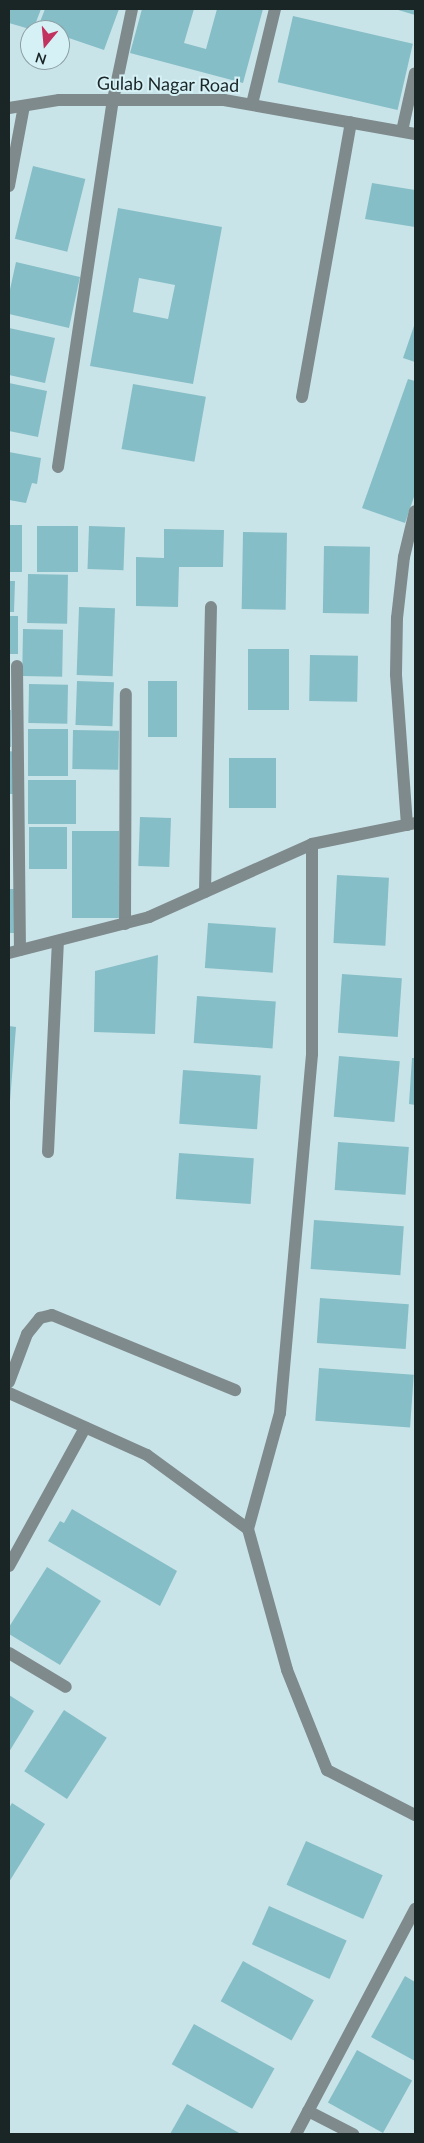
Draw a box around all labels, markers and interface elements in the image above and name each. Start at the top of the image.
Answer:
north arrow [20,20,70,70]
text: N [33,49,48,69]
street label: Gulab Nagar Road [96,72,240,96]

